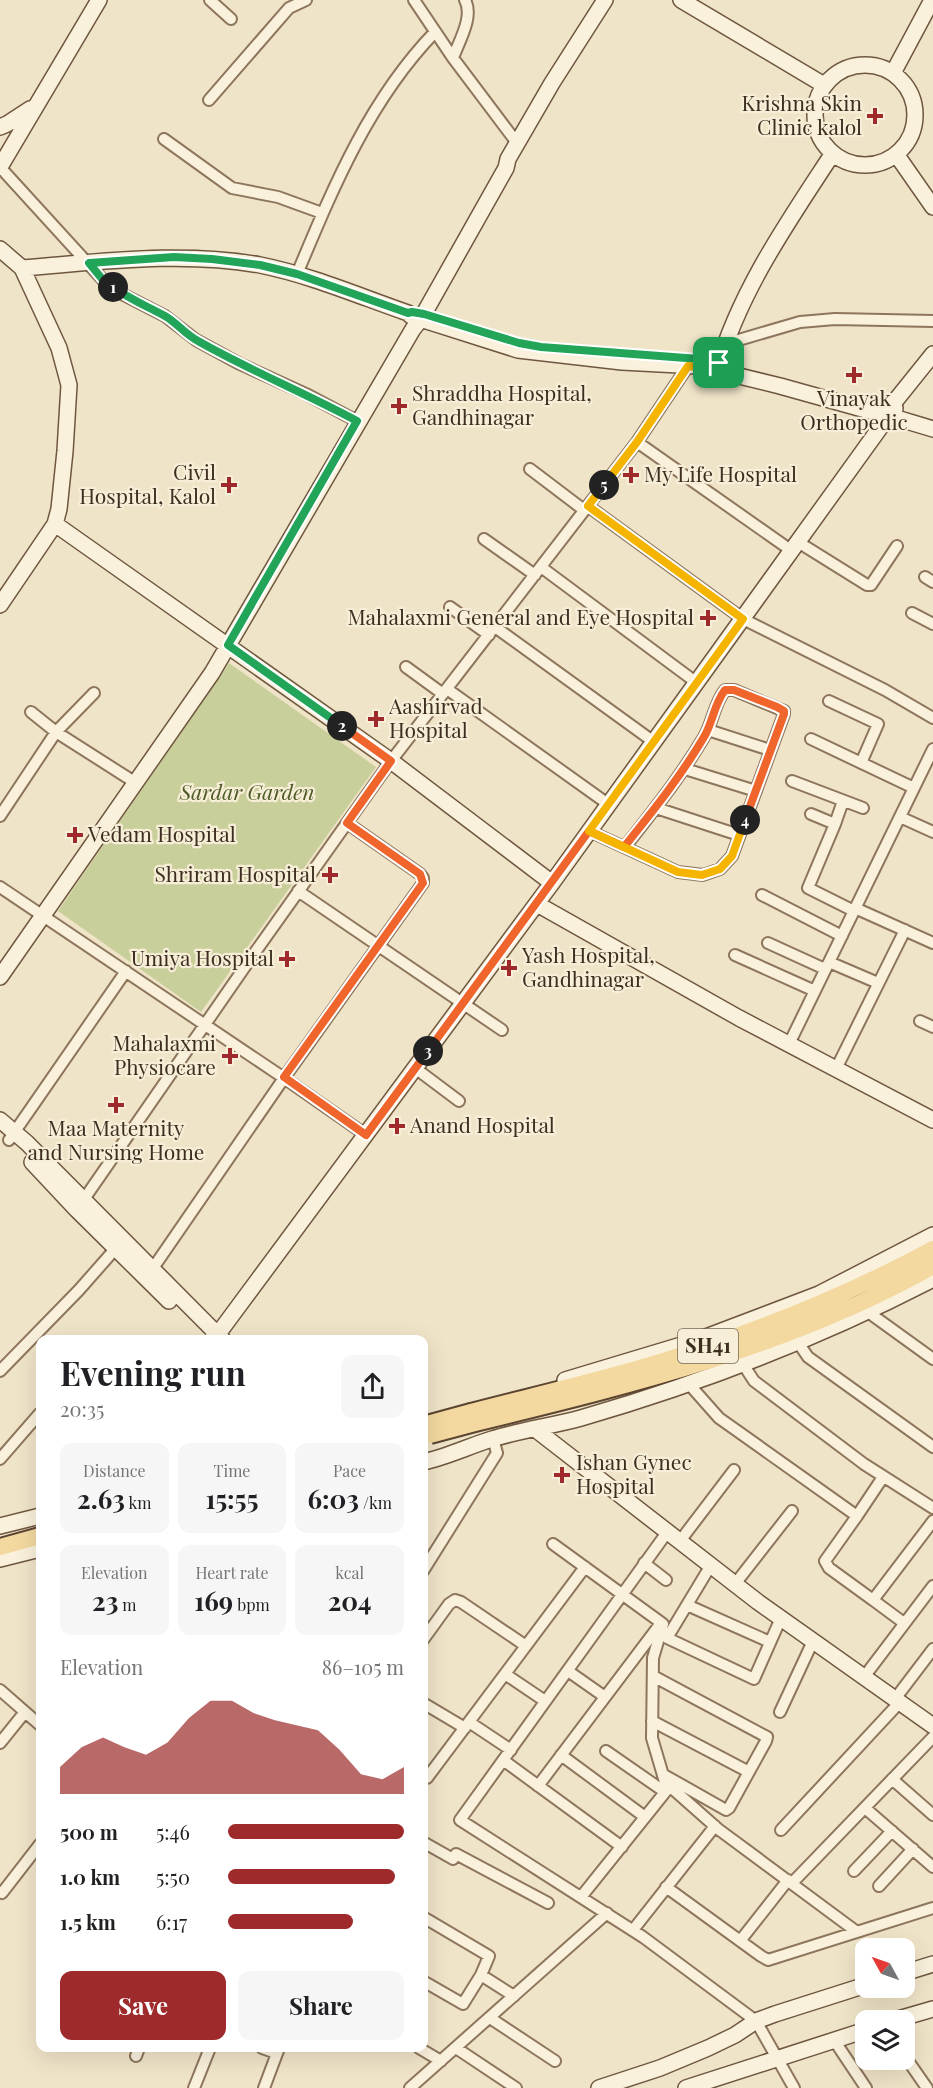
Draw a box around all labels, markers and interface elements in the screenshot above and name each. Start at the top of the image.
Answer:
place label: Krishna Skin Clinic kalol [741,88,862,140]
marker: Krishna Skin Clinic kalol [866,107,884,125]
pin: 1 [98,272,128,302]
text: 1 [110,276,116,297]
pin [693,337,744,388]
icon: arrive [702,346,735,379]
marker: Vinayak Orthopedic [845,366,863,384]
place label: Shraddha Hospital, Gandhinagar [412,378,592,430]
place label: Vinayak Orthopedic [800,383,908,435]
marker: Shraddha Hospital, Gandhinagar [390,397,408,415]
place label: Civil Hospital, Kalol [79,457,216,509]
place label: My Life Hospital [644,459,797,487]
marker: My Life Hospital [622,466,640,484]
pin: 5 [589,470,619,500]
text: 5 [600,474,608,495]
marker: Civil Hospital, Kalol [220,476,238,494]
place label: Mahalaxmi General and Eye Hospital [347,602,694,630]
marker: Mahalaxmi General and Eye Hospital [699,609,717,627]
place label: Aashirvad Hospital [388,691,483,743]
marker: Aashirvad Hospital [367,710,385,728]
pin: 2 [327,711,357,741]
text: 2 [338,715,346,736]
park label: Sardar Garden [179,777,314,805]
pin: 4 [730,805,760,835]
text: 4 [741,809,749,830]
place label: Vedam Hospital [87,819,236,847]
marker: Vedam Hospital [66,826,84,844]
place label: Shriram Hospital [154,859,316,887]
marker: Shriram Hospital [321,866,339,884]
place label: Yash Hospital, Gandhinagar [521,940,655,992]
place label: Umiya Hospital [131,943,274,971]
marker: Umiya Hospital [278,950,296,968]
marker: Yash Hospital, Gandhinagar [500,959,518,977]
place label: Mahalaxmi Physiocare [112,1028,216,1080]
pin: 3 [413,1036,443,1066]
text: 3 [424,1040,432,1061]
marker: Mahalaxmi Physiocare [221,1047,239,1065]
marker: Maa Maternity and Nursing Home [107,1096,125,1114]
place label: Anand Hospital [409,1110,555,1138]
place label: Maa Maternity and Nursing Home [28,1113,204,1165]
marker: Anand Hospital [388,1117,406,1135]
road number: SH41 [678,1329,738,1363]
text: Evening run [60,1350,246,1394]
button: share [341,1355,404,1418]
text: 20:35 [60,1395,104,1422]
place label: Ishan Gynec Hospital [576,1447,692,1499]
text: Distance [83,1460,146,1481]
text: Time [214,1460,250,1481]
text: Pace [333,1460,366,1481]
marker: Ishan Gynec Hospital [553,1466,571,1484]
text: 2.63 [77,1481,125,1516]
text: 15:55 [205,1481,259,1516]
text: 6:03 [307,1481,359,1516]
text: km [125,1492,152,1513]
text: /km [359,1492,392,1513]
text: Elevation [81,1562,148,1583]
text: Heart rate [195,1562,269,1583]
text: kcal [335,1562,364,1583]
text: 23 [92,1583,118,1618]
text: 169 [194,1583,233,1618]
text: 204 [328,1583,372,1618]
text: m [118,1594,137,1615]
text: bpm [233,1594,270,1615]
text: Elevation [60,1653,143,1680]
text: 86–105 m [322,1653,404,1680]
text: 500 m [60,1818,118,1845]
text: 5:46 [156,1818,190,1845]
text: 1.0 km [60,1863,120,1890]
text: 5:50 [156,1863,190,1890]
text: 1.5 km [60,1908,116,1935]
text: 6:17 [156,1908,187,1935]
north arrow [855,1938,915,1998]
map controls [855,1938,915,2070]
button: Save [60,1971,226,2040]
button: Share [238,1971,404,2040]
button: layers [855,2010,915,2070]

